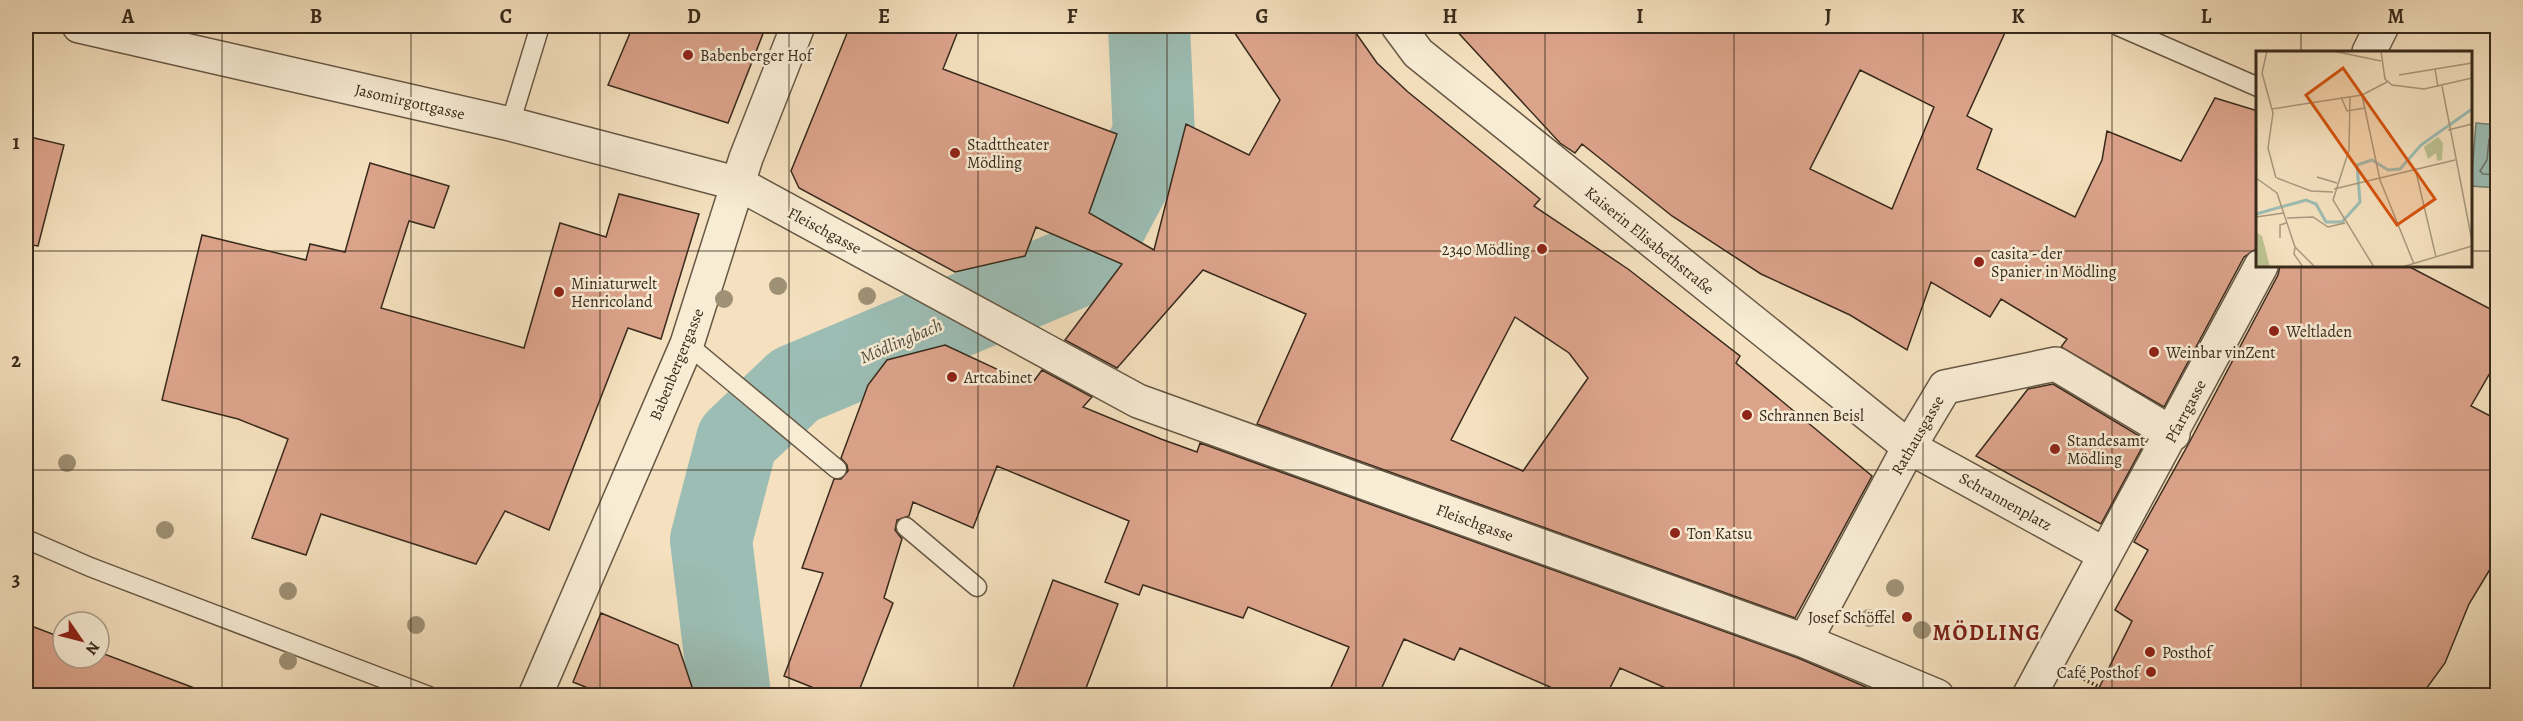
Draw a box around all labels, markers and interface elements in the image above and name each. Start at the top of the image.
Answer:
text: A [121,3,135,30]
text: B [310,3,322,30]
text: C [500,3,512,30]
text: D [687,3,701,30]
text: E [878,3,890,30]
text: F [1067,3,1078,30]
text: G [1255,3,1269,30]
text: H [1443,3,1458,30]
text: I [1636,3,1644,30]
text: J [1825,3,1832,30]
text: K [2011,3,2025,30]
text: L [2201,3,2212,30]
text: M [2388,3,2405,30]
place label: Babenberger Hof [700,45,815,67]
marker: Babenberger Hof [681,48,695,62]
inset map [2256,51,2472,267]
street label: Jasomirgottgasse [353,79,467,125]
text: 1 [12,129,20,156]
place label: Stadttheater Mödling [967,134,1049,174]
marker: Stadttheater Mödling [948,146,962,160]
street label: Kaiserin Elisabethstraße [1580,182,1719,300]
street label: Fleischgasse [784,202,865,260]
place label: 2340 Mödling [1442,239,1530,261]
marker: 2340 Mödling [1535,242,1549,256]
place label: casita - der Spanier in Mödling [1991,243,2117,283]
marker: casita - der Spanier in Mödling [1972,255,1986,269]
place label: Miniaturwelt Henricoland [571,273,657,313]
marker: Miniaturwelt Henricoland [552,285,566,299]
street label: Babenbergergasse [644,305,709,424]
water label: Mödlingbach [856,313,946,369]
place label: Weltladen [2285,321,2352,343]
marker: Weltladen [2267,324,2281,338]
place label: Weinbar vinZent [2165,342,2275,364]
marker: Weinbar vinZent [2147,345,2161,359]
text: 2 [11,347,21,374]
place label: Artcabinet [963,367,1032,389]
marker: Artcabinet [945,370,959,384]
street label: Pfarrgasse [2160,376,2212,447]
street label: Rathausgasse [1886,392,1950,479]
place label: Schrannen Beisl [1759,405,1864,427]
marker: Schrannen Beisl [1740,408,1754,422]
place label: Standesamt Mödling [2067,430,2145,470]
marker: Standesamt Mödling [2048,442,2062,456]
street label: Schrannenplatz [1955,467,2056,536]
street label: Fleischgasse [1433,499,1516,547]
place label: Ton Katsu [1687,523,1753,545]
marker: Ton Katsu [1668,526,1682,540]
text: 3 [12,566,20,593]
place label: Josef Schöffel [1808,607,1895,629]
north arrow [51,610,111,670]
marker: Josef Schöffel [1900,610,1914,624]
district label: MÖDLING [1933,618,2041,648]
text: N [80,637,105,659]
place label: Posthof [2162,642,2214,664]
marker: Posthof [2143,645,2157,659]
place label: Café Posthof [2057,662,2142,684]
marker: Café Posthof [2144,665,2158,679]

